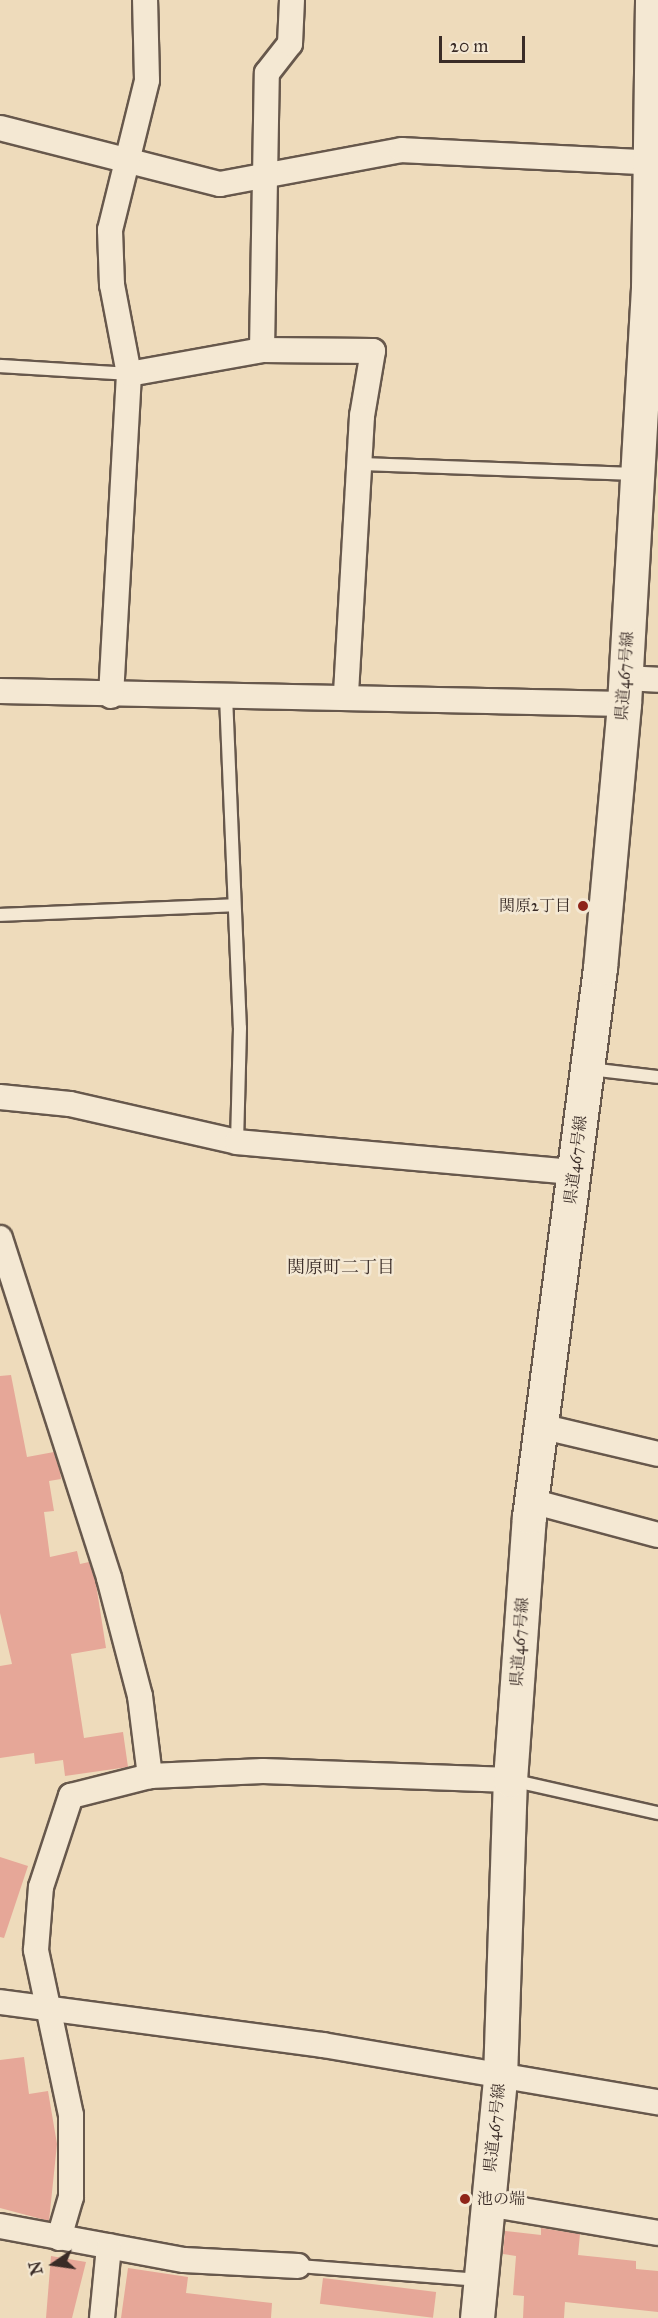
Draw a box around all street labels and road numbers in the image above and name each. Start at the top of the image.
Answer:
street label: 県道467号線 [612,631,638,721]
street label: 県道467号線 [561,1114,591,1206]
street label: 県道467号線 [507,1597,533,1687]
street label: 県道467号線 [481,2082,509,2174]

